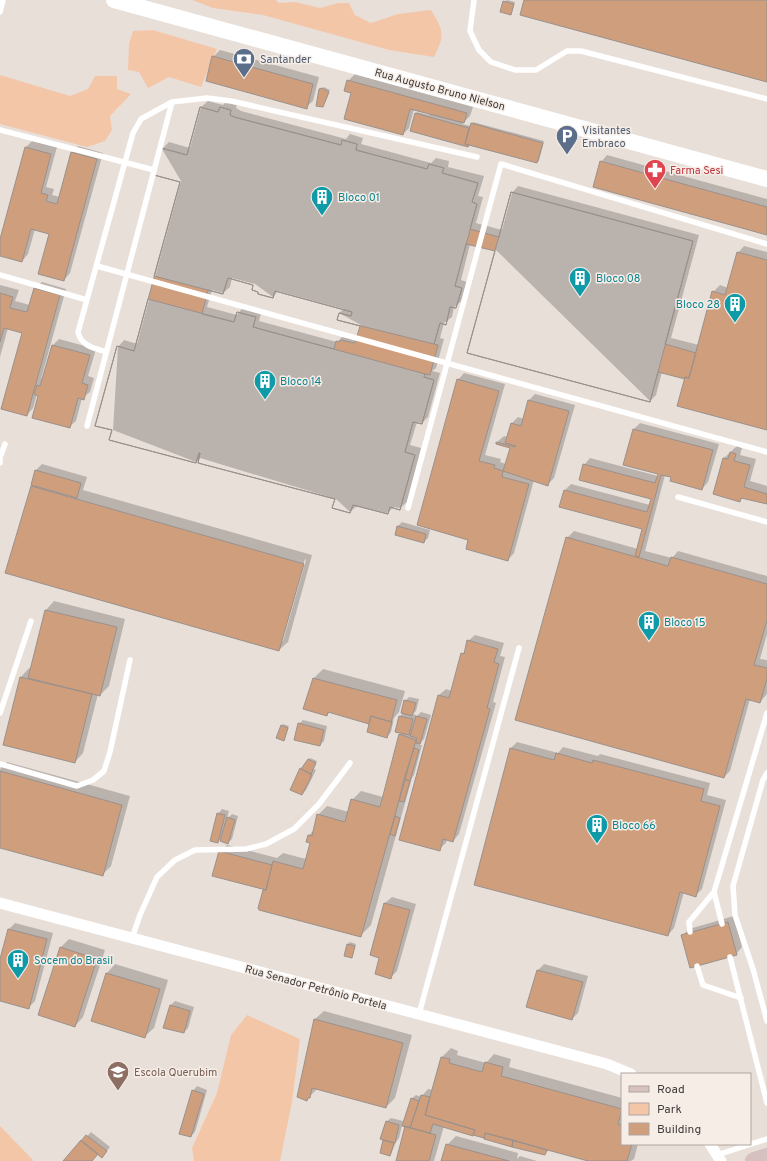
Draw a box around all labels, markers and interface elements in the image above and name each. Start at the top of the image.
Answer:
bank icon: Santander [231,46,257,79]
place label: Santander [260,53,312,67]
street label: Rua Augusto Bruno Nielson [373,66,507,114]
parking icon: Visitantes Embraco [554,123,580,156]
place label: Visitantes Embraco [582,124,631,151]
pharmacy icon: Farma Sesi [642,157,668,190]
place label: Farma Sesi [670,164,723,178]
building icon: Bloco 01 [309,184,335,217]
place label: Bloco 01 [338,191,380,205]
building icon: Bloco 08 [567,265,593,298]
place label: Bloco 08 [596,272,641,286]
building icon: Bloco 28 [722,291,748,324]
place label: Bloco 28 [676,298,720,312]
building icon: Bloco 14 [252,368,278,401]
place label: Bloco 14 [280,375,322,389]
building icon: Bloco 15 [636,609,662,642]
place label: Bloco 15 [664,616,706,630]
building icon: Bloco 66 [584,812,610,845]
place label: Bloco 66 [612,819,656,833]
building icon: Socem do Brasil [5,947,31,980]
place label: Socem do Brasil [34,954,113,968]
street label: Rua Senador Petrônio Portela [243,962,388,1014]
school or university icon: Escola Querubim [105,1059,131,1092]
place label: Escola Querubim [134,1066,217,1080]
legend [621,1073,751,1145]
text: Road [657,1082,685,1098]
text: Park [657,1102,682,1118]
text: Building [657,1122,701,1138]

